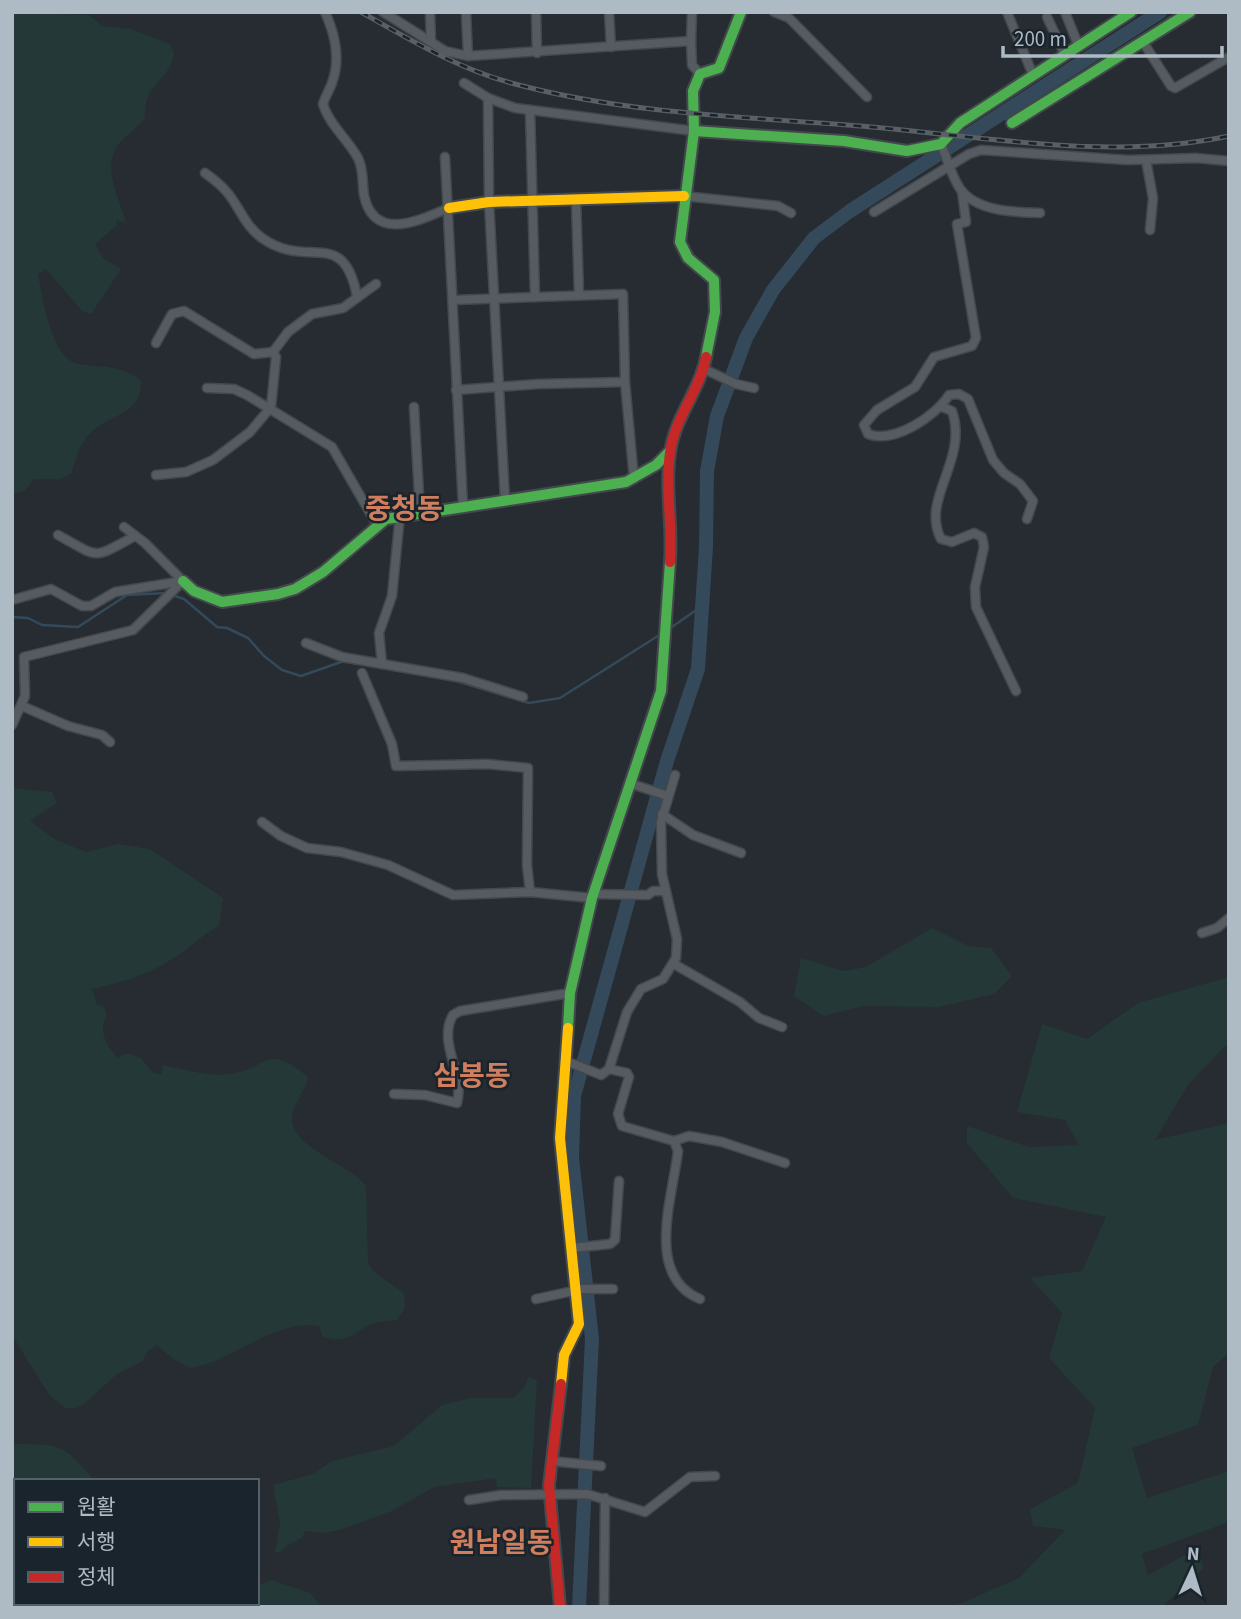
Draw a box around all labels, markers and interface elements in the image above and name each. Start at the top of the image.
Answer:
scale bar [1003,14,1222,58]
text: 200 m [1014,24,1067,54]
district label: 중청동 [365,489,443,529]
district label: 삼봉동 [433,1056,511,1096]
legend [14,1479,259,1605]
text: 원활 [77,1492,116,1522]
district label: 원남일동 [449,1523,553,1563]
text: 서행 [77,1527,116,1557]
north arrow [1157,1535,1227,1605]
text: N [1186,1541,1200,1568]
text: 정체 [77,1562,116,1592]

